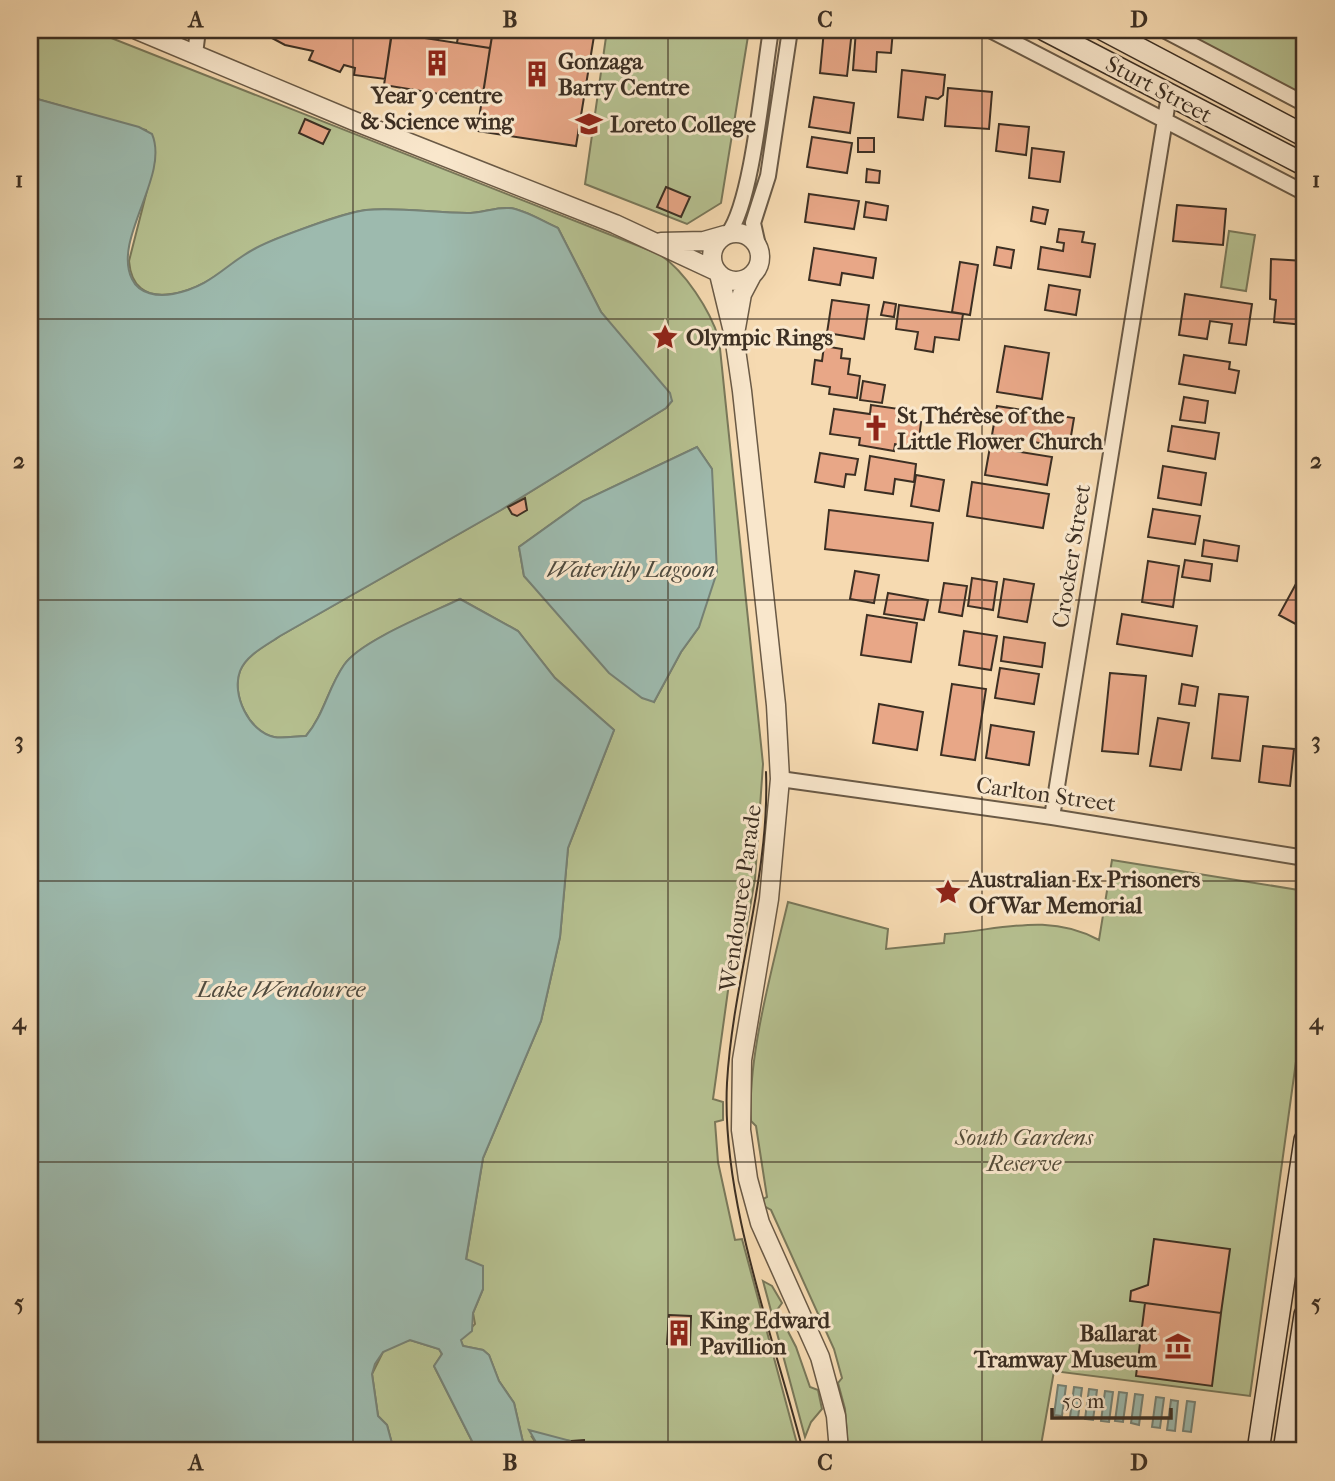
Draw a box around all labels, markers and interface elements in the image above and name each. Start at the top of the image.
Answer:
text: A [187,6,205,33]
text: B [503,6,518,33]
text: C [817,6,833,33]
text: D [1130,6,1148,33]
building icon: Year 9 centre & Science wing [422,48,452,78]
place label: Gonzaga Barry Centre [558,48,690,101]
street label: Sturt Street [1101,50,1217,129]
building icon: Gonzaga Barry Centre [522,59,552,89]
place label: Year 9 centre & Science wing [360,82,514,135]
school or university icon: Loreto College [574,109,604,139]
place label: Loreto College [610,111,756,138]
text: 1 [15,166,23,193]
text: 1 [1312,166,1320,193]
place icon: Olympic Rings [650,322,680,352]
place label: Olympic Rings [686,324,834,351]
place label: St Thérèse of the Little Flower Church [897,402,1104,455]
church icon: St Thérèse of the Little Flower Church [861,413,891,443]
text: 2 [13,447,25,474]
text: 2 [1310,447,1322,474]
street label: Crocker Street [1047,482,1096,630]
water label: Waterlily Lagoon [547,555,715,583]
text: 3 [14,727,24,754]
text: 3 [1311,727,1321,754]
street label: Carlton Street [974,771,1117,818]
street label: Wendouree Parade [714,803,767,994]
place label: Australian Ex Prisoners Of War Memorial [967,866,1201,919]
place icon: Australian Ex Prisoners Of War Memorial [933,877,963,907]
water label: Lake Wendouree [195,975,367,1003]
text: 4 [11,1008,27,1035]
text: 4 [1308,1008,1324,1035]
park label: South Gardens Reserve [954,1124,1094,1177]
text: 5 [14,1289,24,1316]
text: 5 [1311,1289,1321,1316]
place label: King Edward Pavillion [700,1307,831,1360]
building icon: King Edward Pavillion [664,1318,694,1348]
place label: Ballarat Tramway Museum [973,1320,1158,1373]
museum icon: Ballarat Tramway Museum [1163,1331,1193,1361]
scale bar [1052,1376,1170,1420]
text: 50 m [1062,1389,1105,1413]
text: A [187,1449,205,1476]
text: B [503,1449,518,1476]
text: C [817,1449,833,1476]
text: D [1130,1449,1148,1476]

